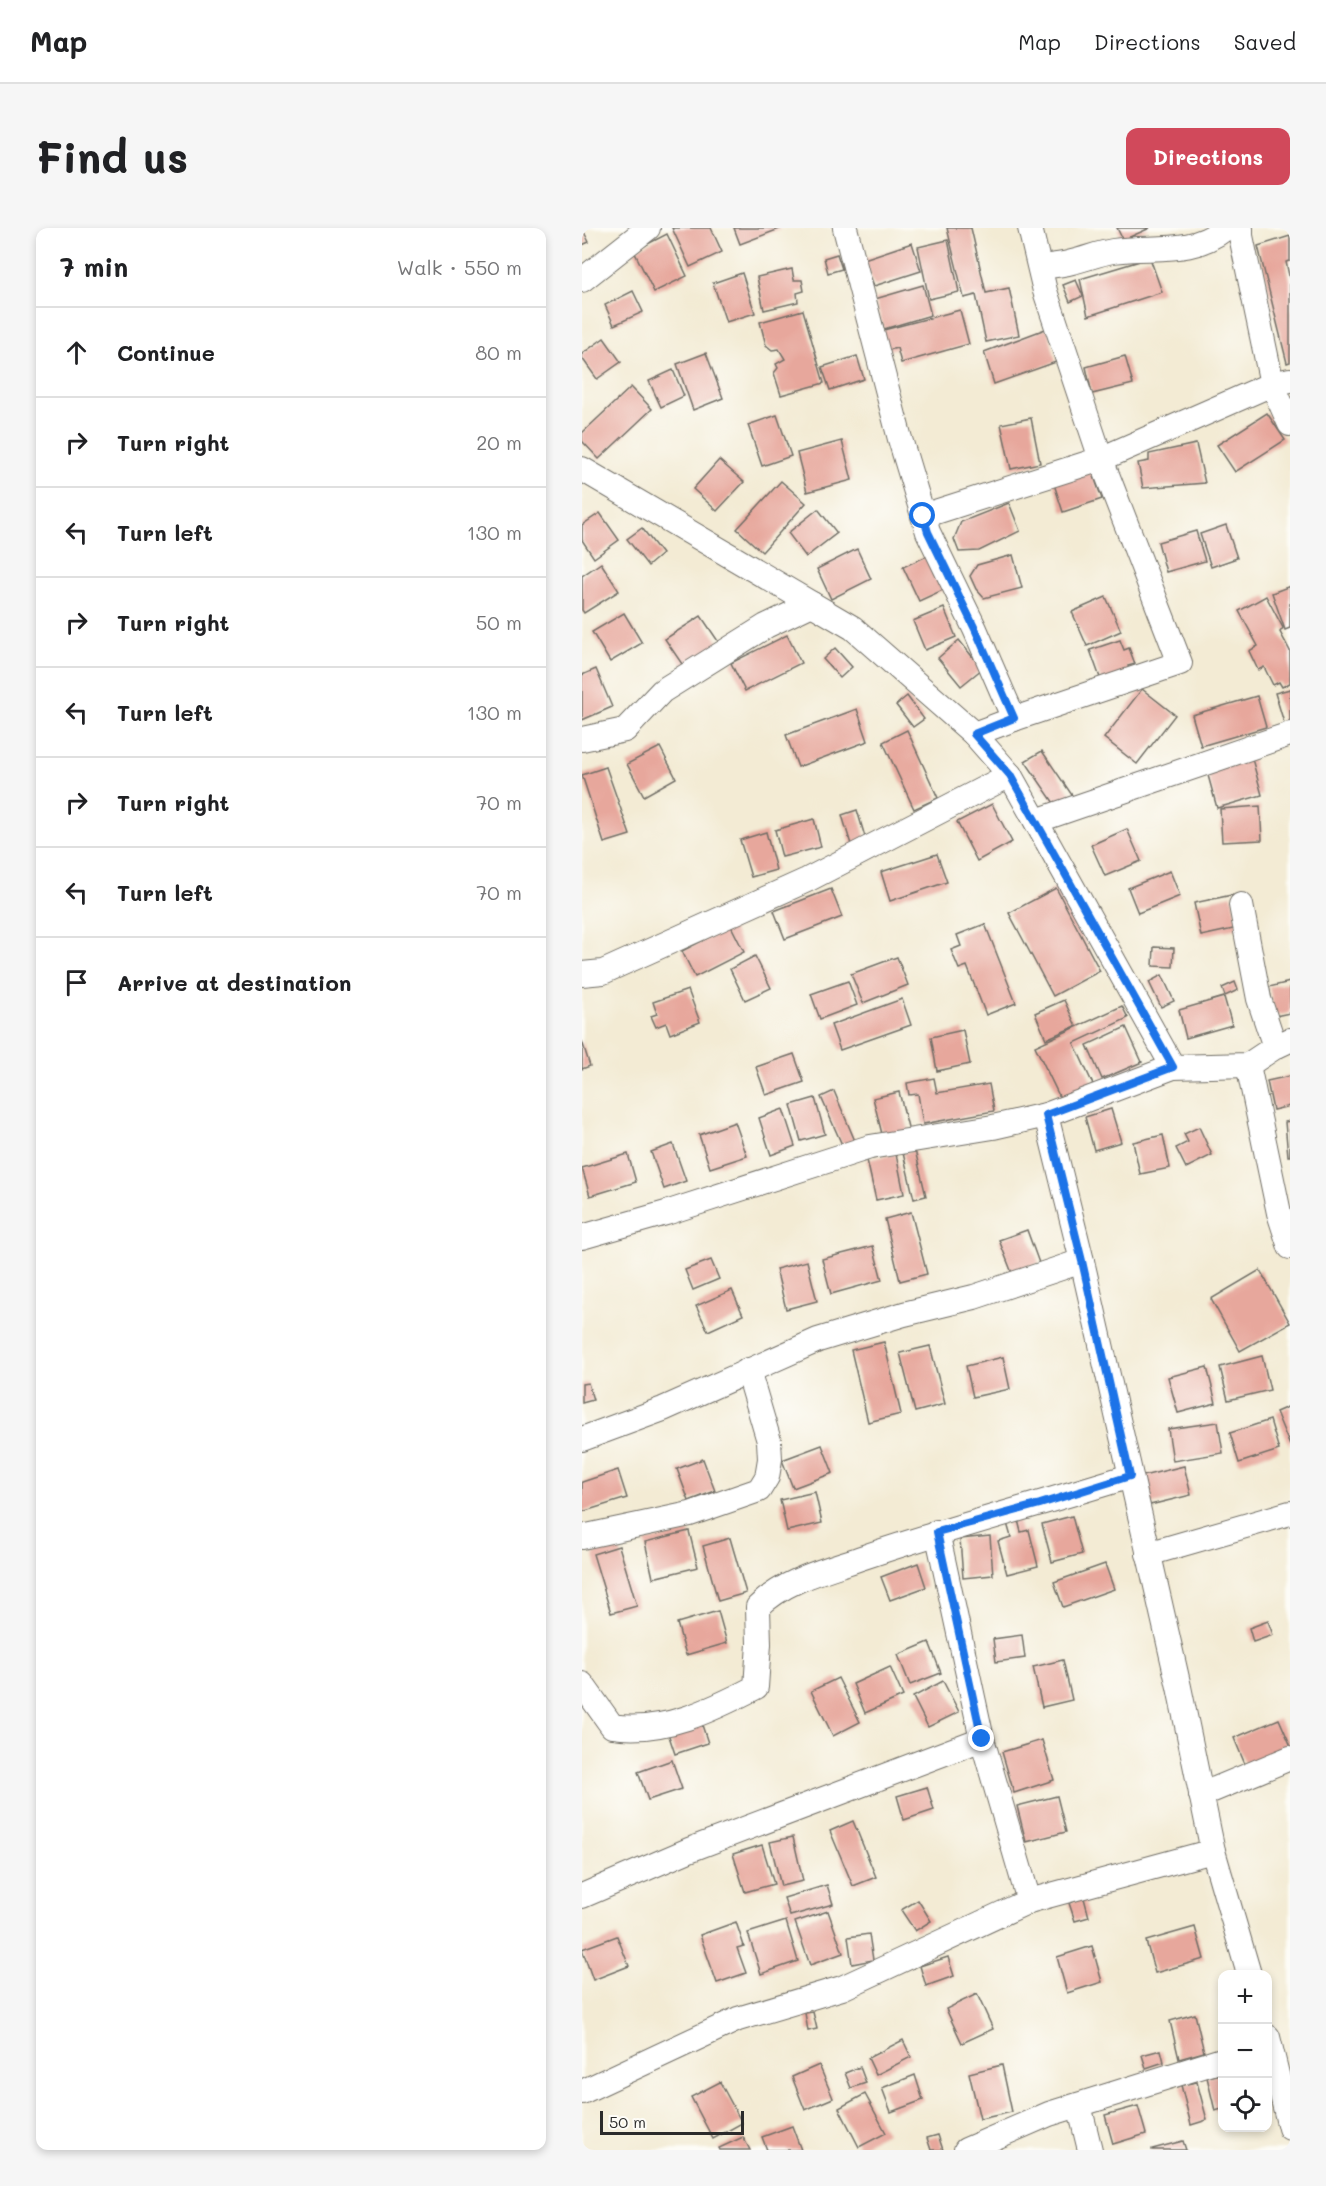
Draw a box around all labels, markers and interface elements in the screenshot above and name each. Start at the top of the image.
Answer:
text: Map [30,23,87,59]
text: Map [1018,28,1061,55]
text: Directions [1094,28,1201,55]
text: Saved [1234,28,1296,55]
button: Directions [1126,128,1290,185]
text: Find us [36,129,188,184]
text: 7 min [60,250,128,284]
text: Walk · 550 m [397,254,522,280]
icon: ahead [60,336,93,369]
text: Continue [117,338,215,367]
text: 80 m [475,339,522,365]
icon: right [60,426,93,459]
text: Turn right [117,428,229,457]
text: 20 m [476,429,522,455]
route start [909,502,935,528]
icon: left [60,516,93,549]
text: Turn left [117,518,213,547]
text: 130 m [467,519,522,545]
icon: right [60,606,93,639]
text: Turn right [117,608,229,637]
text: 50 m [476,609,522,635]
icon: left [60,696,93,729]
text: Turn left [117,698,213,727]
text: 130 m [467,699,522,725]
icon: right [60,786,93,819]
text: Turn right [117,788,229,817]
text: 70 m [476,789,522,815]
icon: left [60,876,93,909]
text: Turn left [117,878,213,907]
text: 70 m [476,879,522,905]
icon: arrive [60,966,93,999]
text: Arrive at destination [117,968,352,997]
route end [968,1725,994,1751]
map controls [1218,1970,1272,2132]
button: + [1218,1970,1272,2024]
button: − [1218,2024,1272,2078]
button: locate [1218,2078,1272,2132]
scale bar [600,2108,744,2136]
text: 50 m [609,2111,646,2132]

